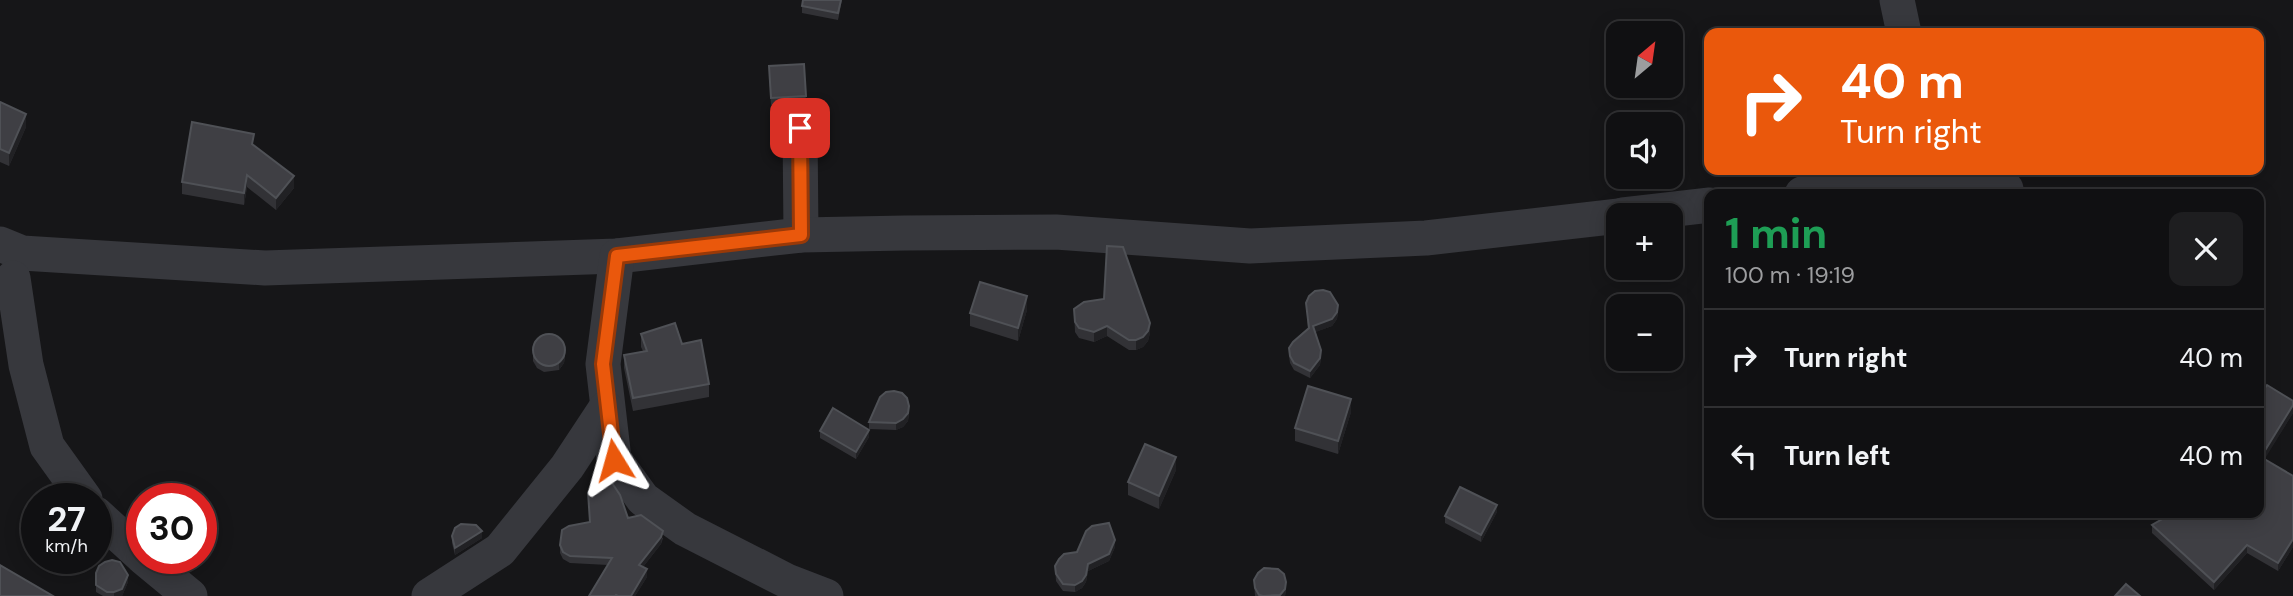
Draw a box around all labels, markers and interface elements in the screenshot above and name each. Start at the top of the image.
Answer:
north arrow [1606,21,1684,98]
map controls [1606,21,1683,371]
text: 40 m [1840,49,1964,113]
icon: right [1725,56,1816,147]
pin [770,98,830,158]
icon: arrive [781,109,819,147]
text: Turn right [1840,111,1982,153]
button: sound [1606,112,1683,189]
button: + [1606,203,1683,280]
text: 1 min [1725,206,1827,261]
button: close [2169,212,2243,286]
text: 100 m · 19:19 [1725,260,1855,290]
button: − [1606,294,1683,371]
icon: right [1725,339,1763,377]
text: Turn right [1784,341,1908,375]
text: 40 m [2179,341,2243,375]
position arrow [577,423,651,497]
icon: left [1725,437,1763,475]
text: Turn left [1784,439,1891,473]
text: 40 m [2179,439,2243,473]
speed limit sign: 30 [126,483,217,574]
text: 27 [47,496,86,542]
text: km/h [45,534,88,558]

